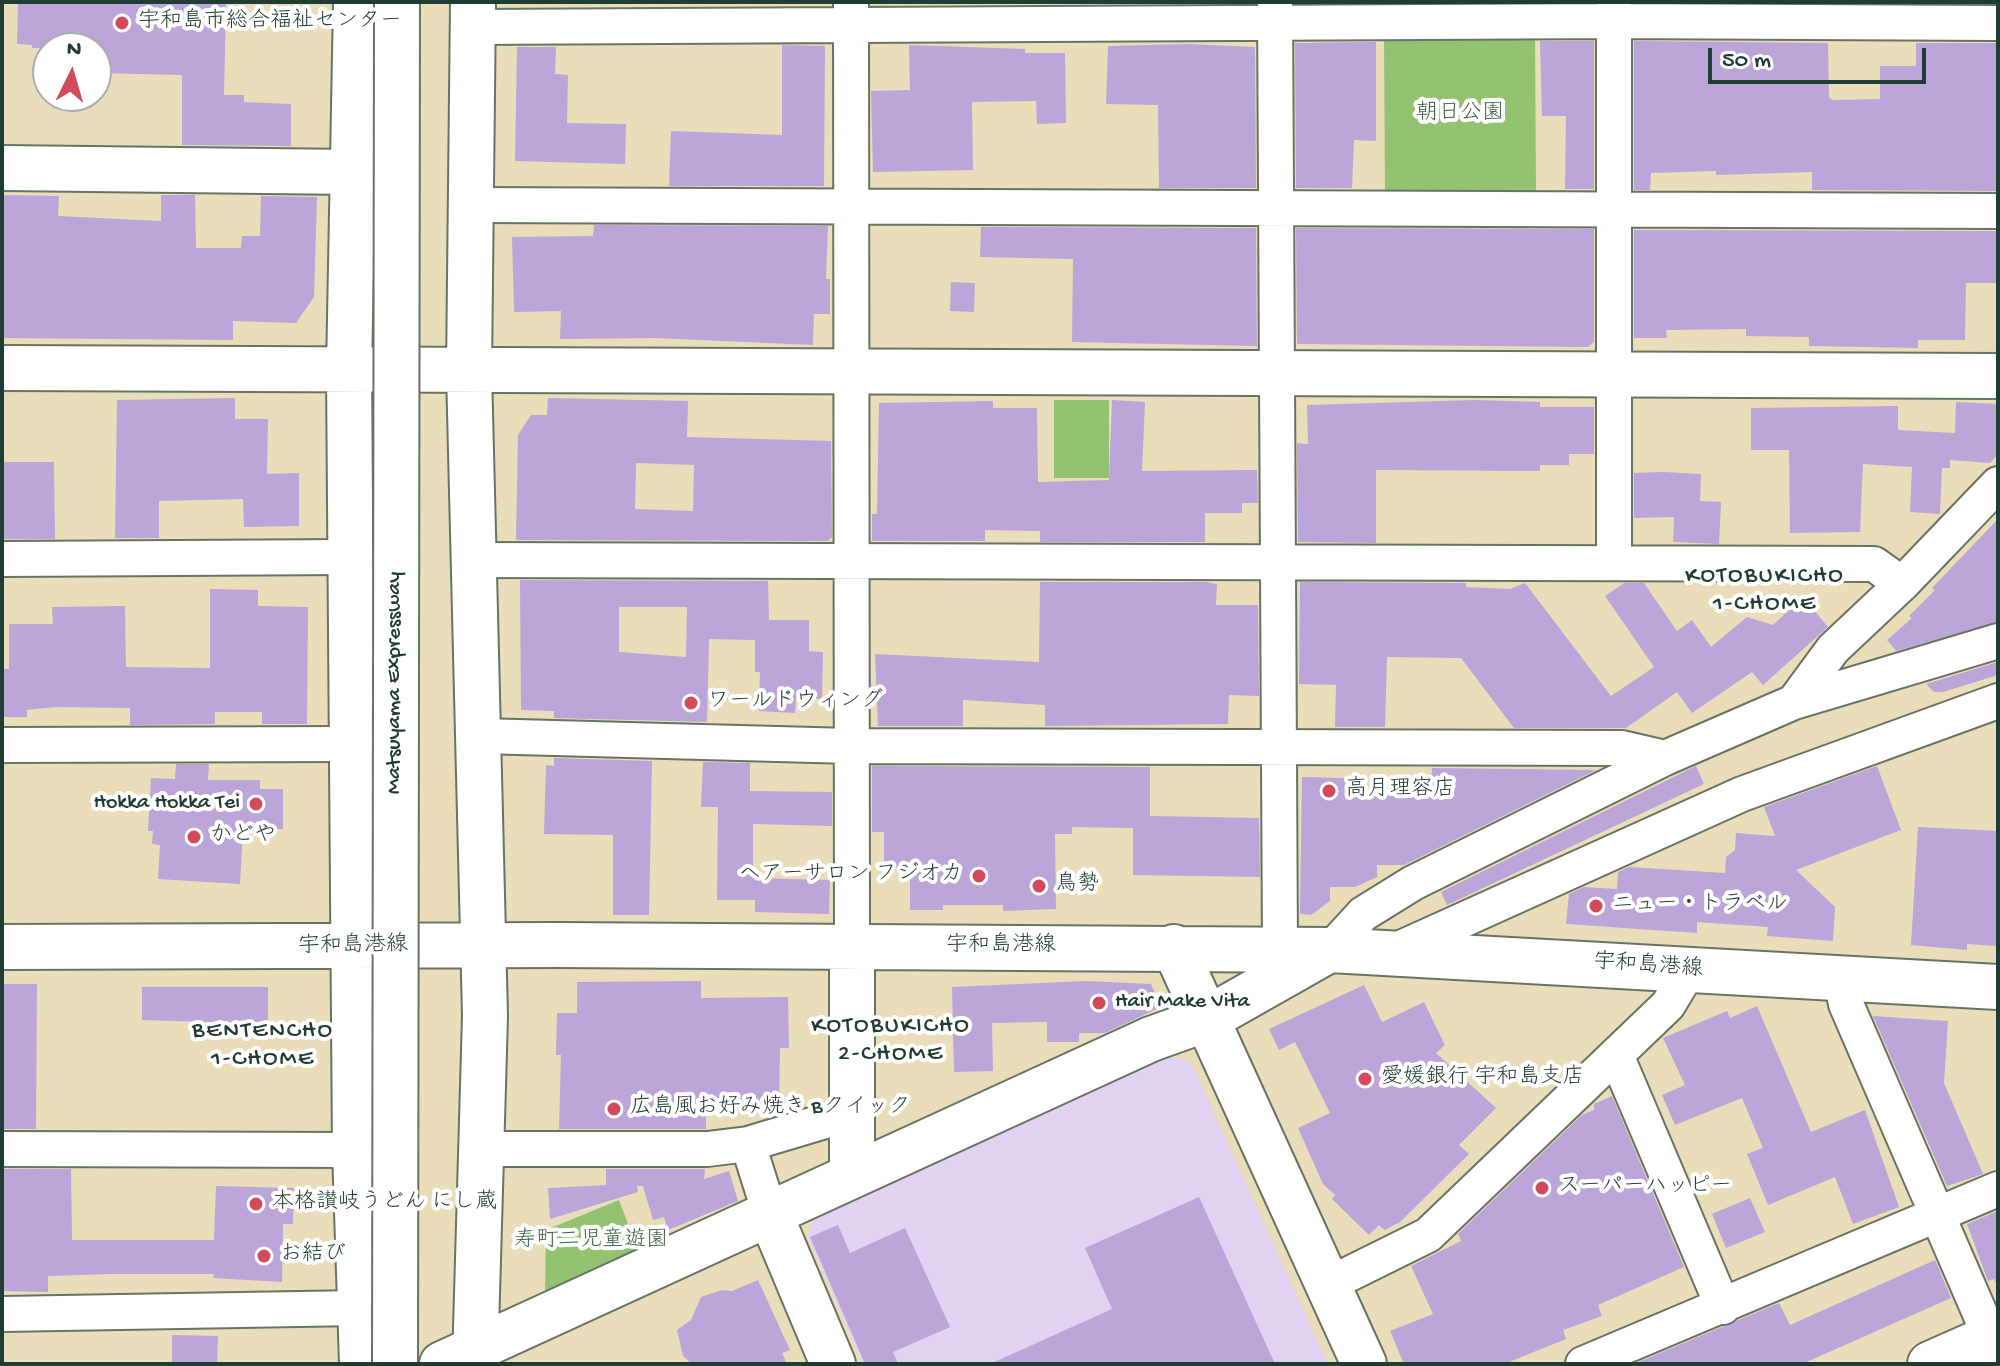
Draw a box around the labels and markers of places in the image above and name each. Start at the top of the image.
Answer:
place label: 宇和島市総合福祉センター [138,10,402,36]
marker: 宇和島市総合福祉センター [113,14,131,32]
place label: ワールドウィング [707,690,883,716]
marker: ワールドウィング [682,694,700,712]
place label: 高月理容店 [1345,778,1455,804]
marker: 高月理容店 [1320,782,1338,800]
place label: Hokka Hokka Tei [93,791,240,817]
marker: Hokka Hokka Tei [247,795,265,813]
place label: かどや [210,824,276,850]
marker: かどや [185,828,203,846]
place label: ヘアーサロン フジオカ [739,863,963,889]
marker: ヘアーサロン フジオカ [970,867,988,885]
place label: 鳥勢 [1055,873,1099,899]
marker: 鳥勢 [1030,877,1048,895]
place label: ニュー・トラベル [1612,893,1788,919]
marker: ニュー・トラベル [1587,897,1605,915]
place label: Hair Make Vita [1115,990,1250,1016]
marker: Hair Make Vita [1090,994,1108,1012]
place label: 愛媛銀行 宇和島支店 [1381,1066,1584,1092]
marker: 愛媛銀行 宇和島支店 [1356,1070,1374,1088]
place label: 広島風お好み焼き Bクイック [630,1096,910,1122]
marker: 広島風お好み焼き Bクイック [605,1100,623,1118]
place label: スーパーハッピー [1558,1175,1732,1201]
marker: スーパーハッピー [1533,1179,1551,1197]
place label: 本格讃岐うどん にし蔵 [272,1191,497,1217]
marker: 本格讃岐うどん にし蔵 [247,1195,265,1213]
place label: お結び [280,1243,346,1269]
marker: お結び [255,1247,273,1265]

